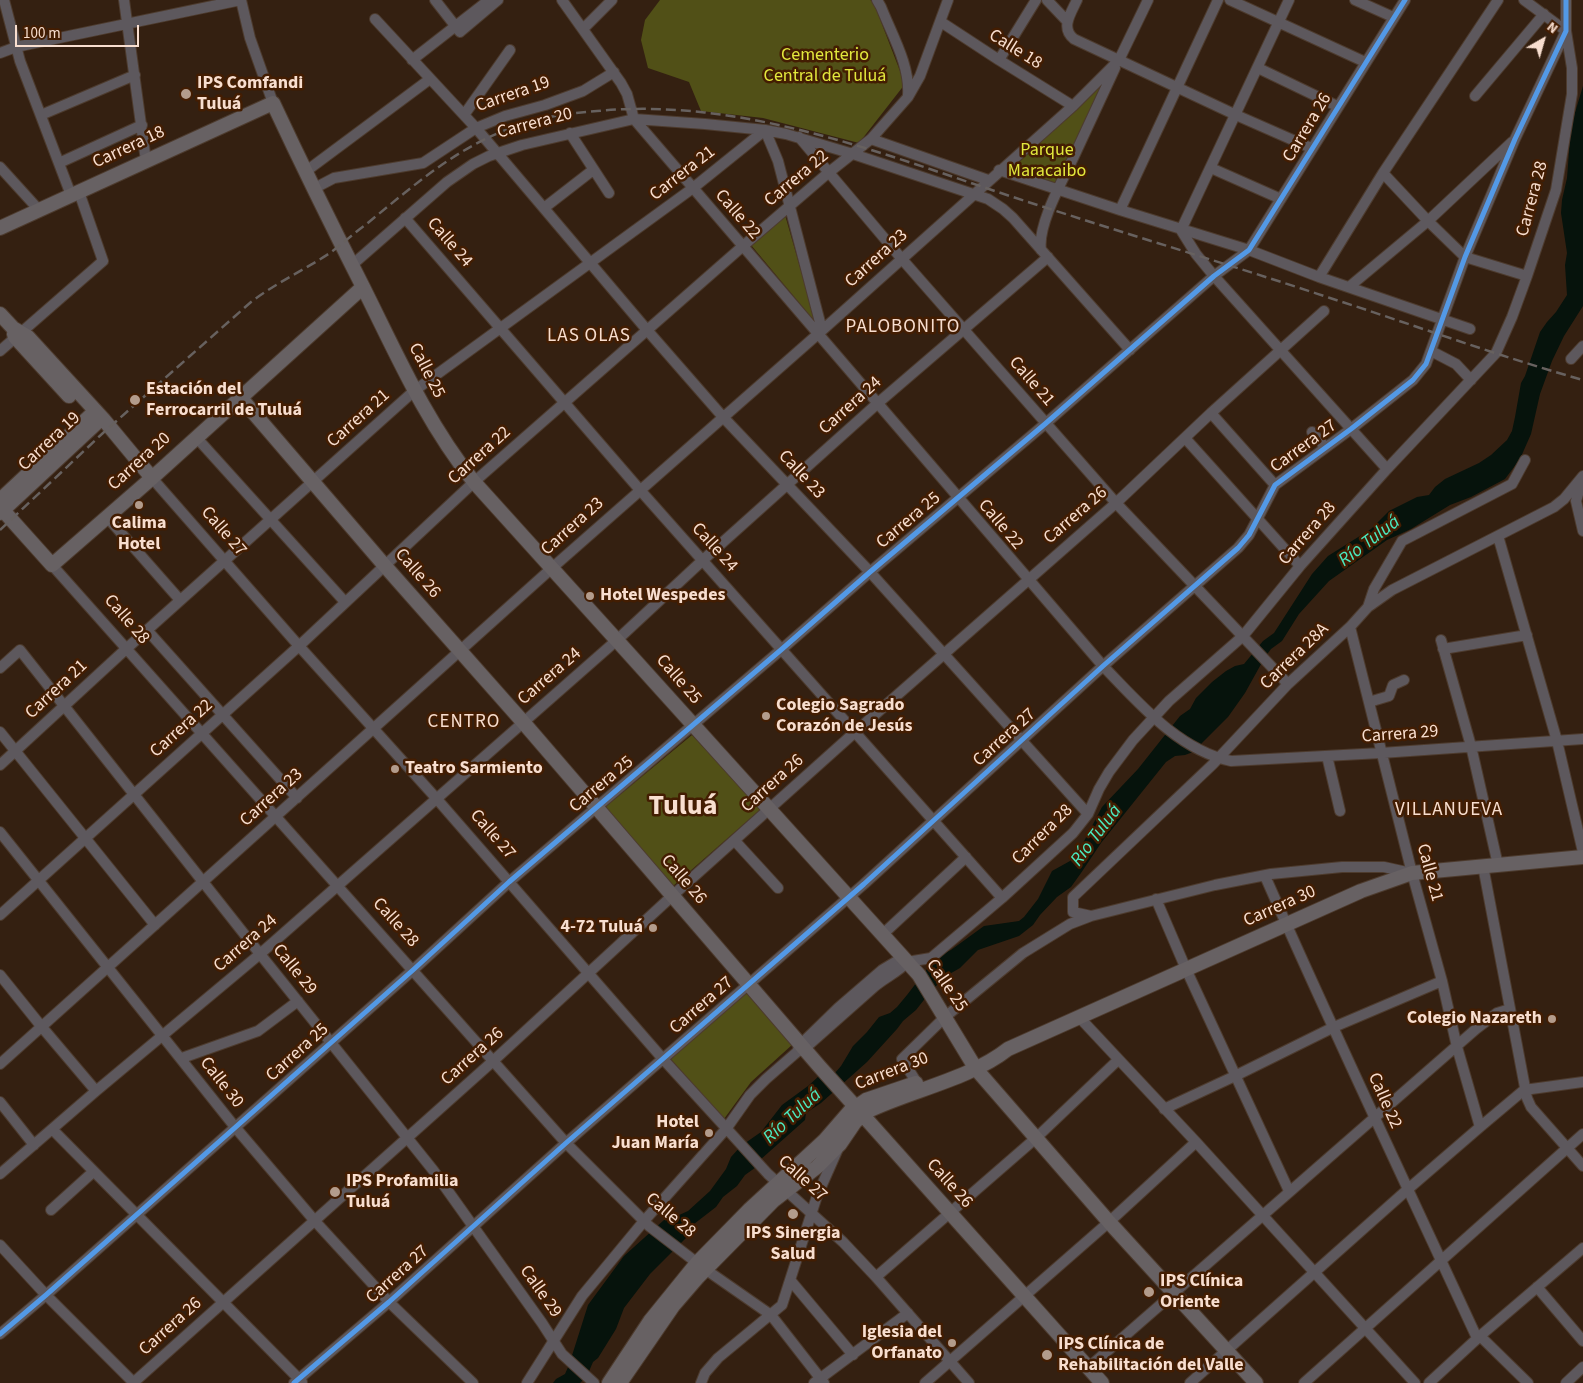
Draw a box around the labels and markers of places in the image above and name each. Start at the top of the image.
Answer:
place label: IPS Comfandi Tuluá [197,73,303,116]
marker: IPS Comfandi Tuluá [179,87,193,101]
place label: Estación del Ferrocarril de Tuluá [146,379,302,422]
marker: Estación del Ferrocarril de Tuluá [128,393,142,407]
marker: Calima Hotel [133,499,145,511]
place label: Calima Hotel [112,513,166,556]
place label: Hotel Wespedes [600,585,725,607]
marker: Hotel Wespedes [584,590,596,602]
place label: Colegio Sagrado Corazón de Jesús [776,695,912,738]
marker: Colegio Sagrado Corazón de Jesús [760,710,772,722]
place label: Teatro Sarmiento [405,758,543,780]
marker: Teatro Sarmiento [389,763,401,775]
place label: 4-72 Tuluá [561,917,643,939]
marker: 4-72 Tuluá [647,922,659,934]
place label: Colegio Nazareth [1407,1008,1542,1030]
marker: Colegio Nazareth [1546,1013,1558,1025]
place label: Hotel Juan María [611,1112,699,1154]
marker: Hotel Juan María [703,1127,715,1139]
place label: IPS Profamilia Tuluá [346,1171,458,1214]
marker: IPS Profamilia Tuluá [328,1185,342,1199]
marker: IPS Sinergia Salud [786,1207,800,1221]
place label: IPS Sinergia Salud [745,1223,841,1266]
place label: IPS Clínica Oriente [1160,1271,1243,1314]
marker: IPS Clínica Oriente [1142,1285,1156,1299]
place label: Iglesia del Orfanato [862,1322,942,1365]
place label: IPS Clínica de Rehabilitación del Valle [1058,1334,1244,1376]
marker: Iglesia del Orfanato [946,1337,958,1349]
marker: IPS Clínica de Rehabilitación del Valle [1040,1348,1054,1362]

